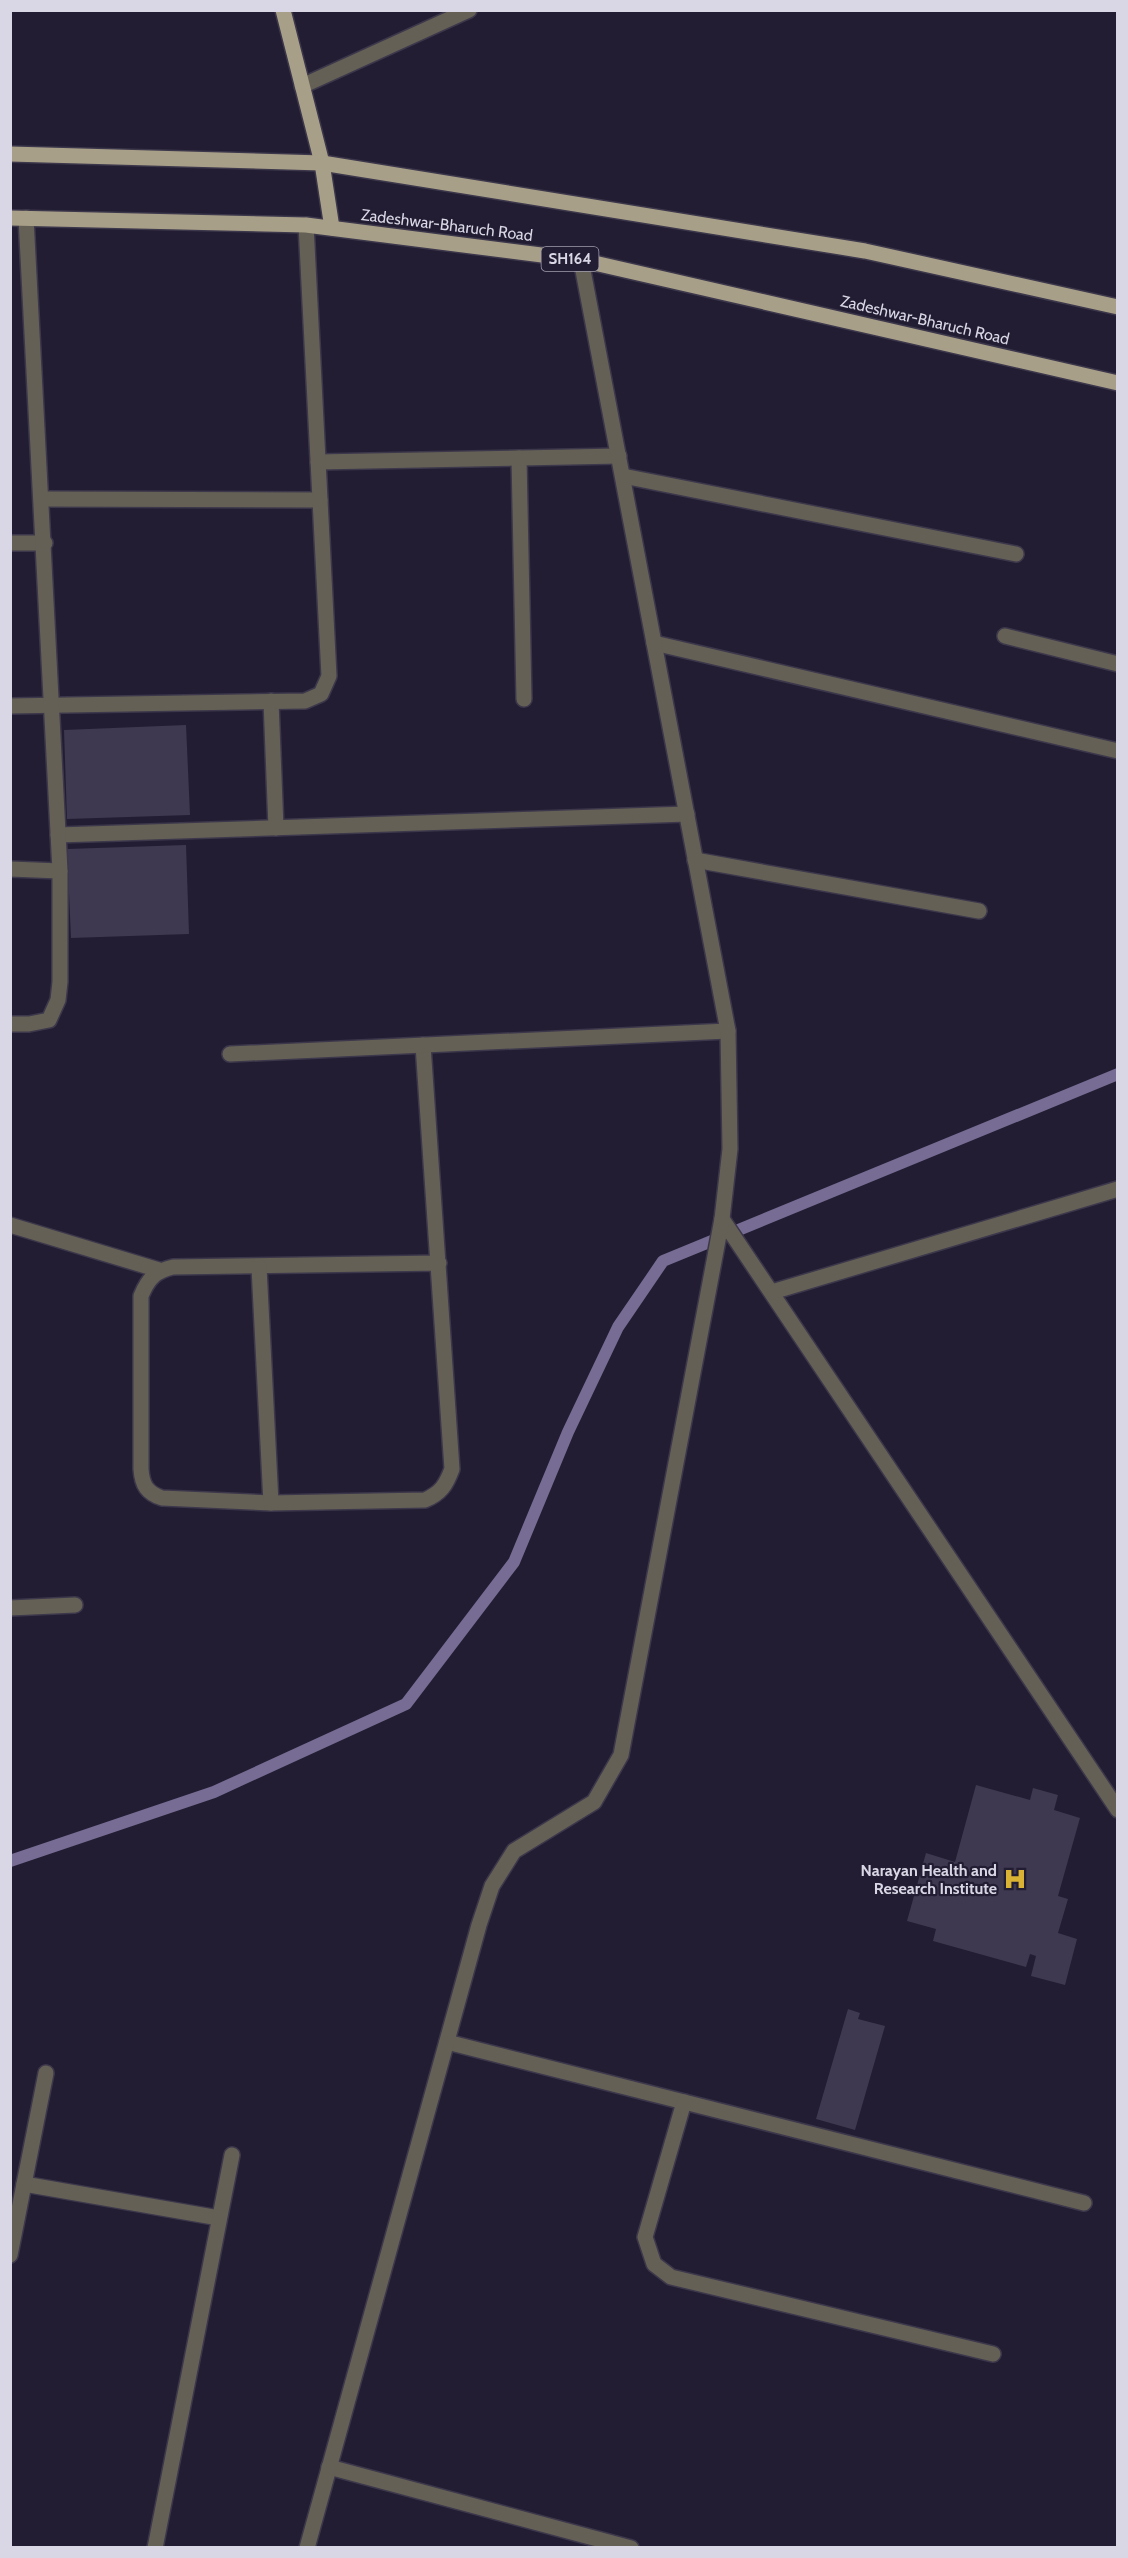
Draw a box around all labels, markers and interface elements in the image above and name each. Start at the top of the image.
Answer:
street label: Zadeshwar-Bharuch Road [360,205,534,245]
road number: SH164 [542,247,598,271]
street label: Zadeshwar-Bharuch Road [839,291,1011,349]
place label: Narayan Health and Research Institute [861,1861,997,1898]
hospital icon: Narayan Health and Research Institute [1002,1866,1028,1892]

